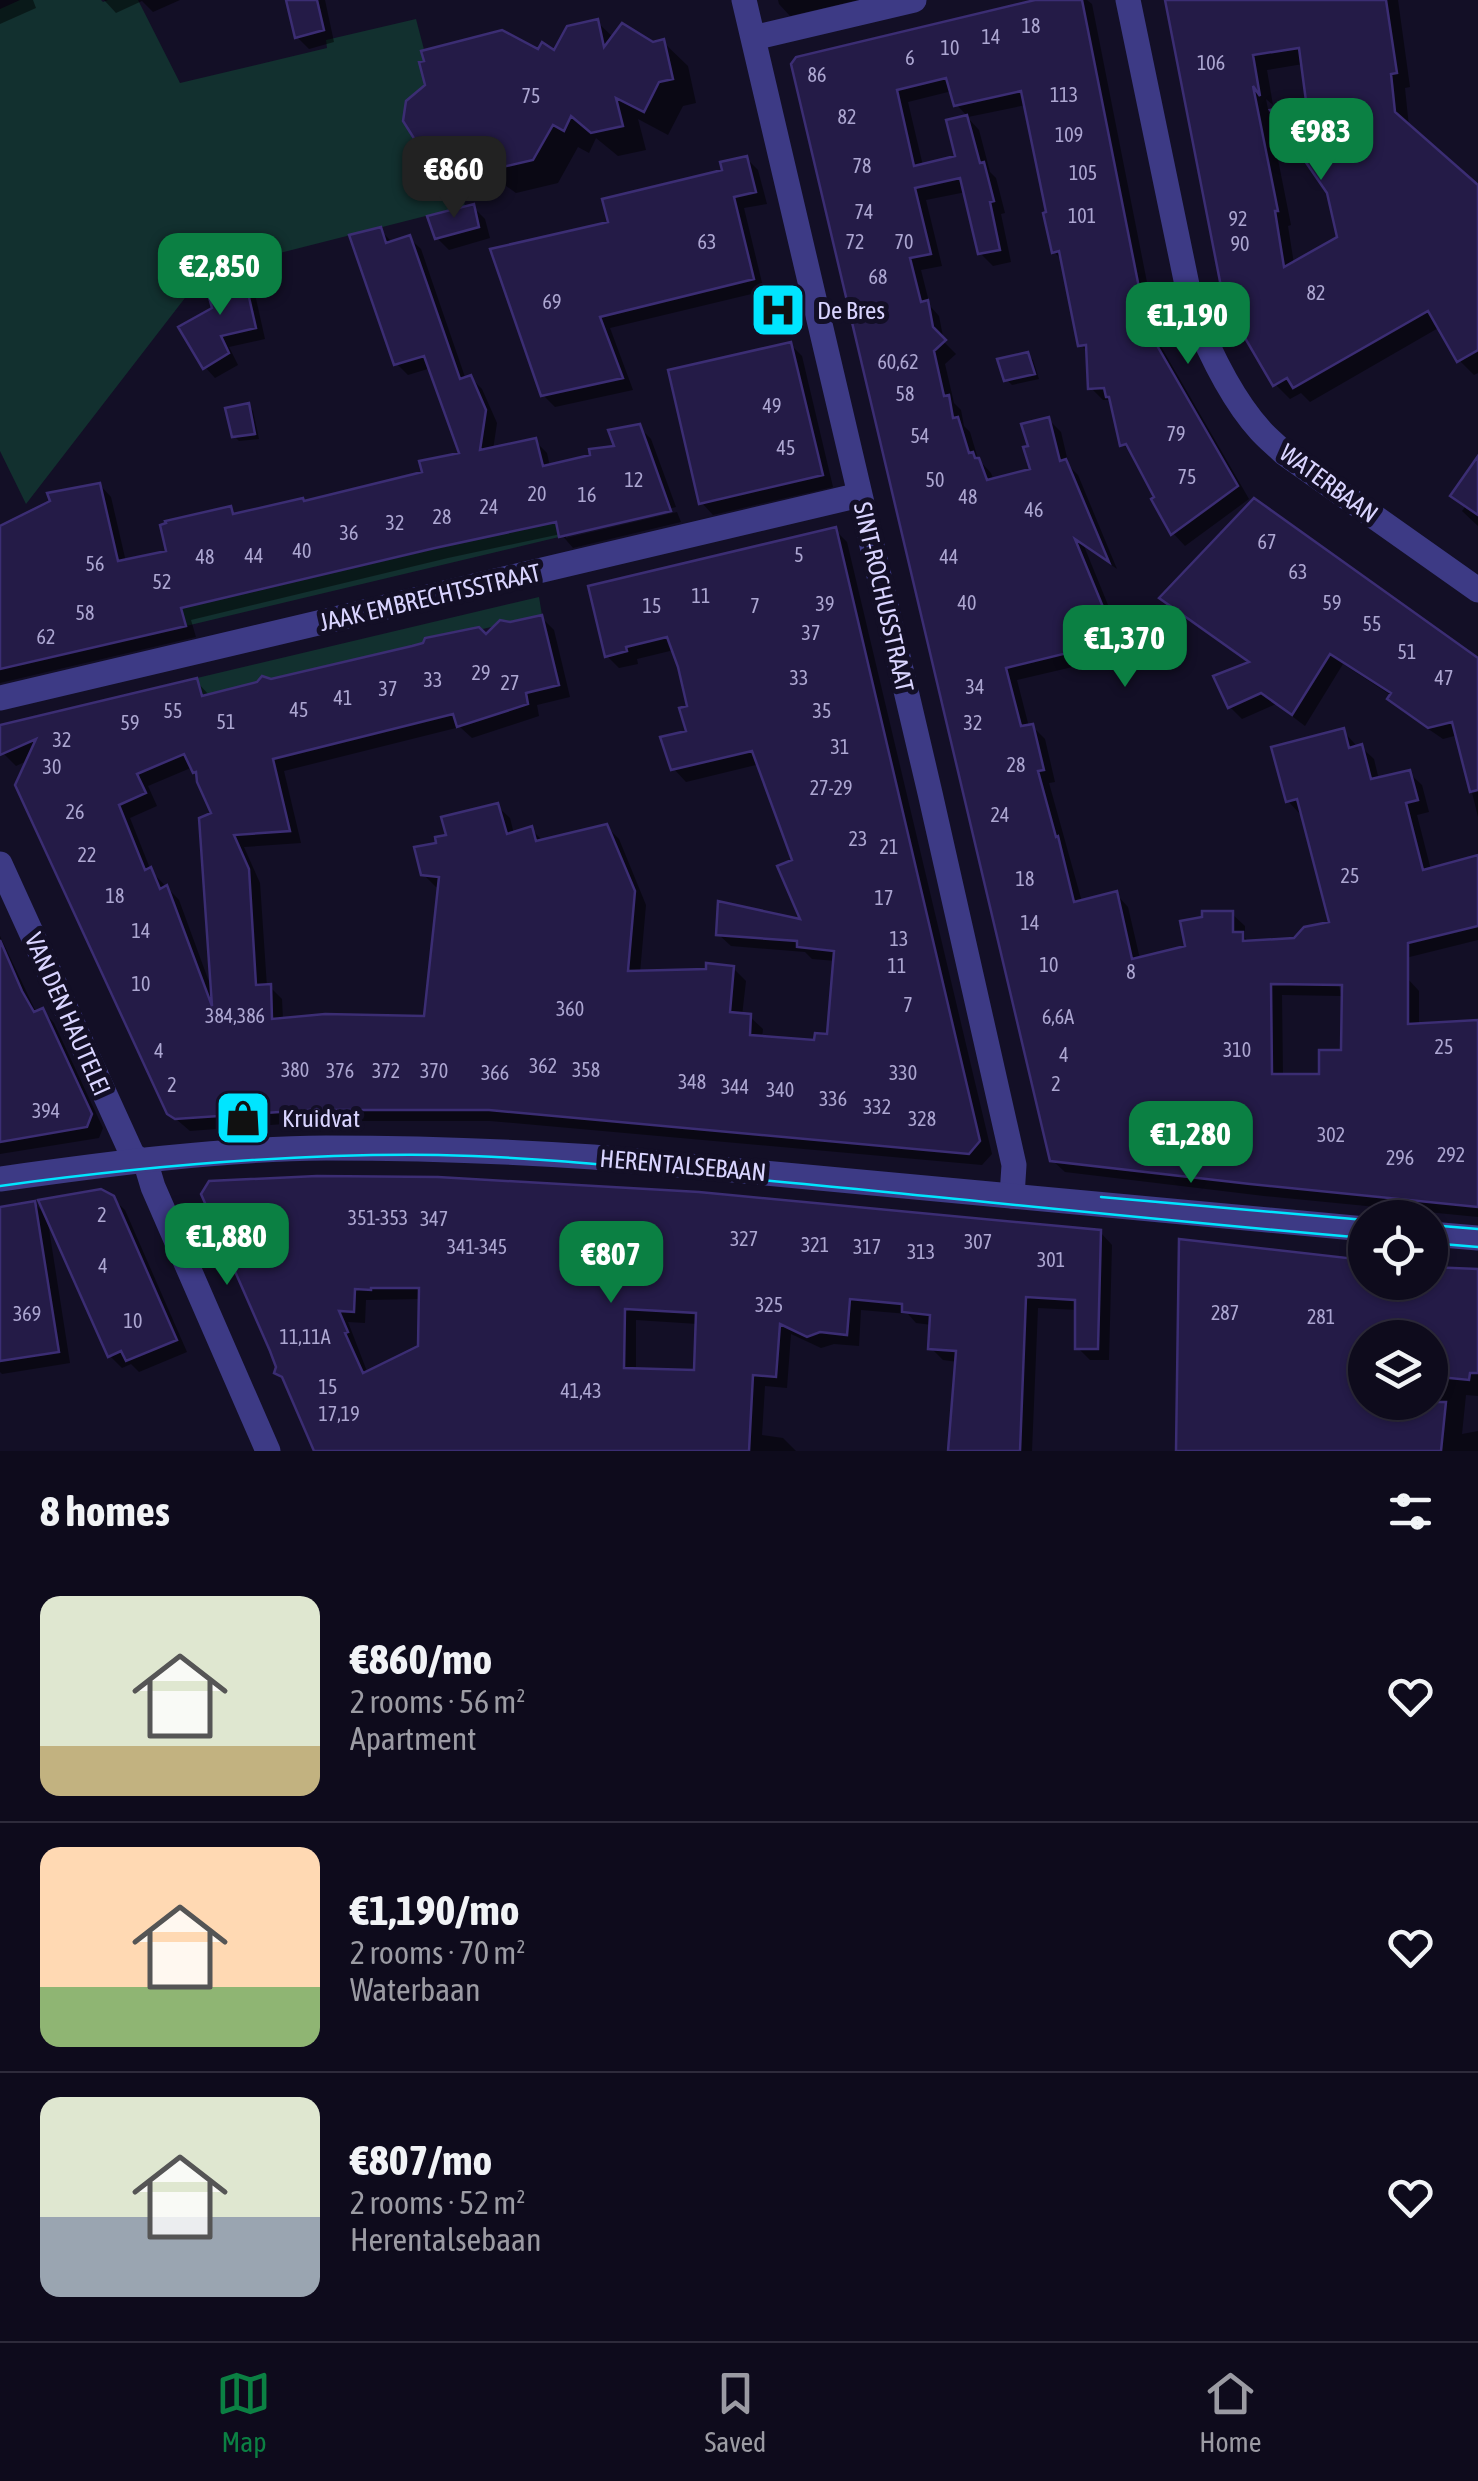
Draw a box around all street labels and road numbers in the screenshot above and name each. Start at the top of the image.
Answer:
street label: WATERBAAN [1275,438,1383,528]
street label: SINT-ROCHUSSTRAAT [849,499,919,695]
street label: JAAK EMBRECHTSSTRAAT [317,558,543,636]
street label: VAN DEN HAUTELEI [20,928,116,1100]
street label: HERENTALSEBAAN [598,1144,768,1186]

